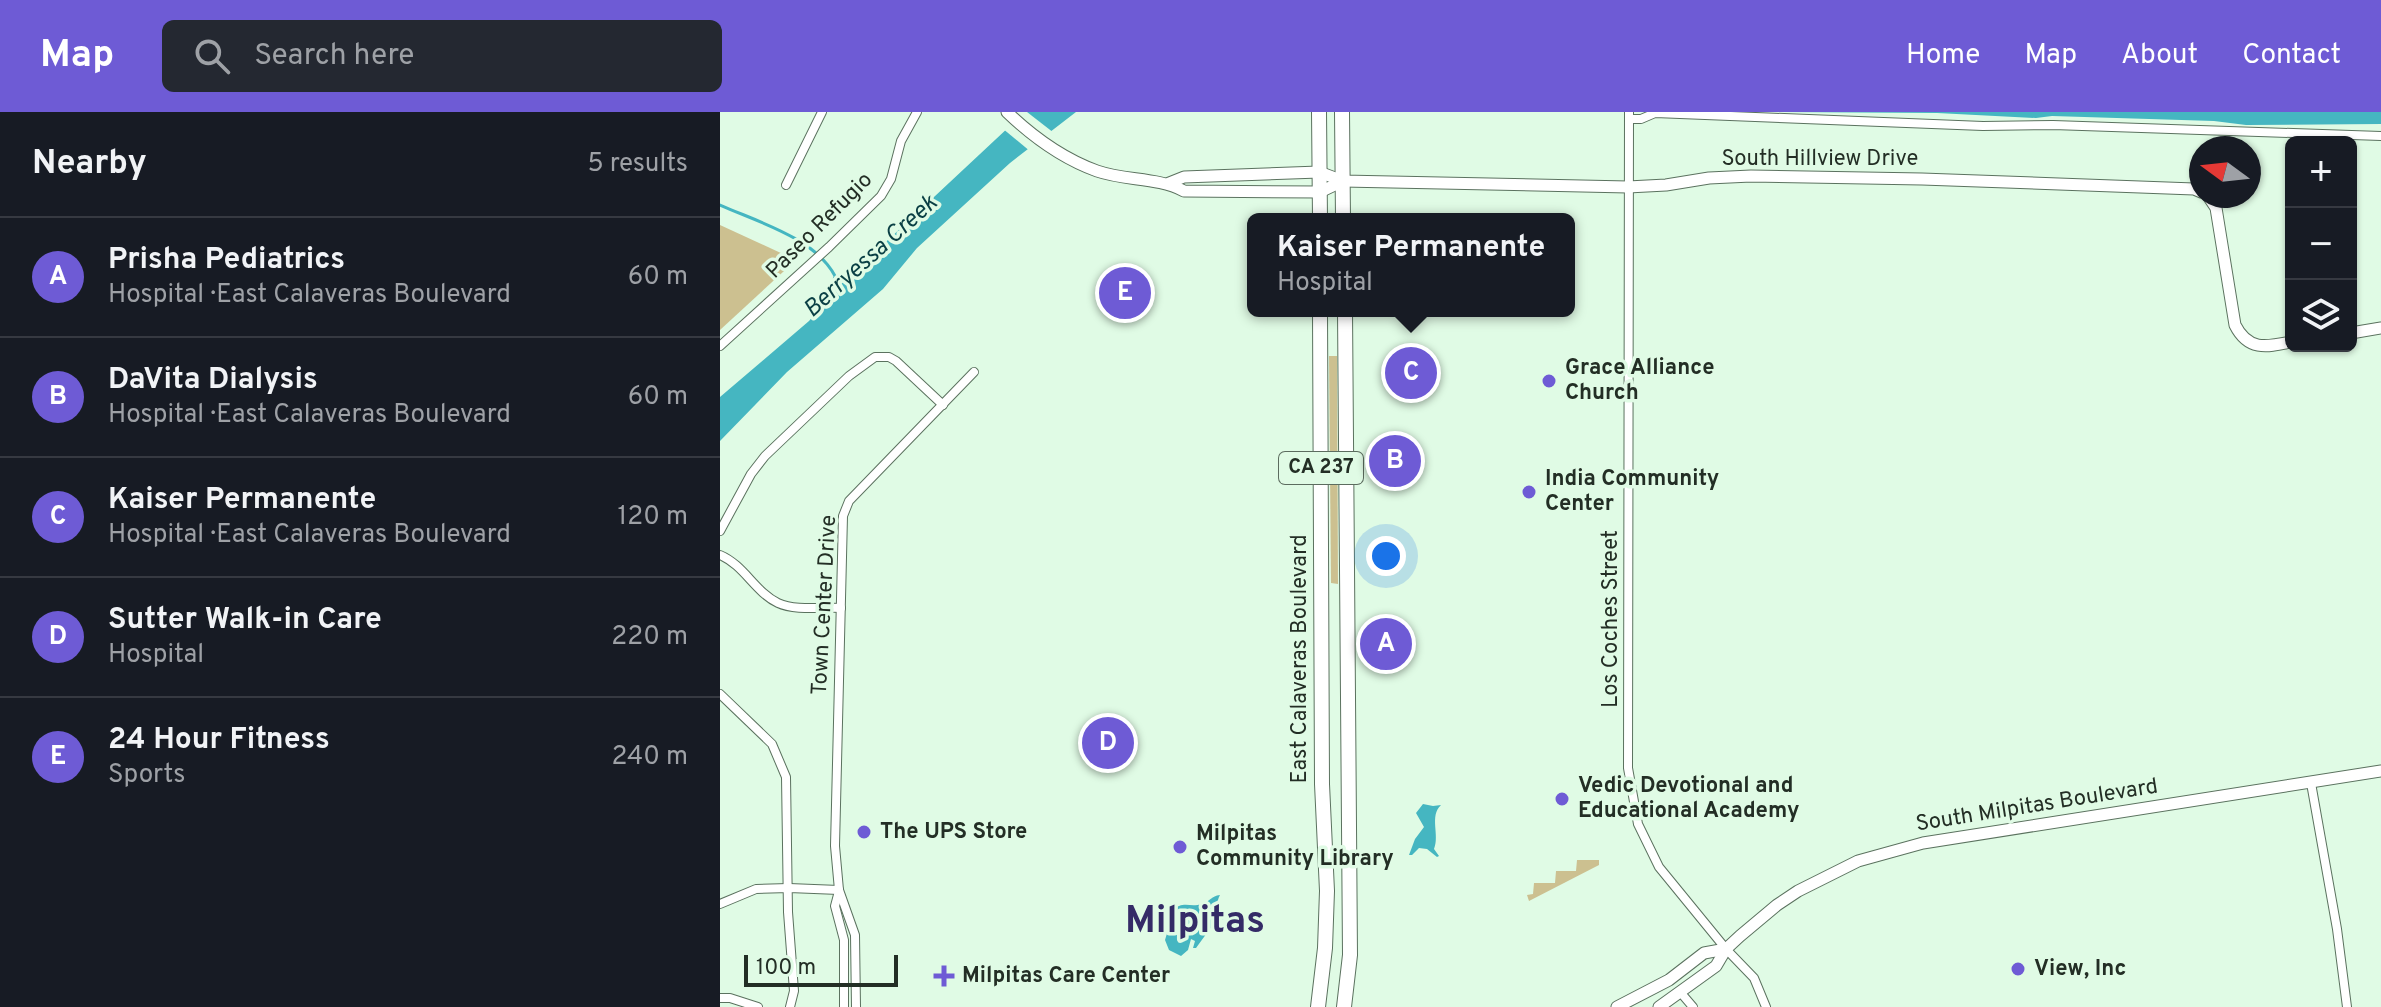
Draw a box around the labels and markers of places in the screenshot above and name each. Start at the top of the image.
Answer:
pin: E [1099,263,1151,323]
pin: C [1385,343,1437,403]
place label: Grace Alliance Church [1565,355,1714,407]
marker: Grace Alliance Church [1540,372,1558,390]
pin: B [1369,431,1421,491]
place label: India Community Center [1545,466,1719,518]
marker: India Community Center [1520,483,1538,501]
pin: A [1360,614,1412,674]
pin: D [1082,713,1134,773]
place label: Vedic Devotional and Educational Academy [1578,773,1800,825]
marker: Vedic Devotional and Educational Academy [1553,790,1571,808]
place label: The UPS Store [880,819,1027,846]
place label: Milpitas Community Library [1196,821,1394,873]
marker: The UPS Store [855,823,873,841]
marker: Milpitas Community Library [1171,838,1189,856]
place label: View, Inc [2034,956,2126,983]
marker: View, Inc [2009,960,2027,978]
place label: Milpitas Care Center [962,963,1170,990]
marker: Milpitas Care Center [933,965,955,987]

